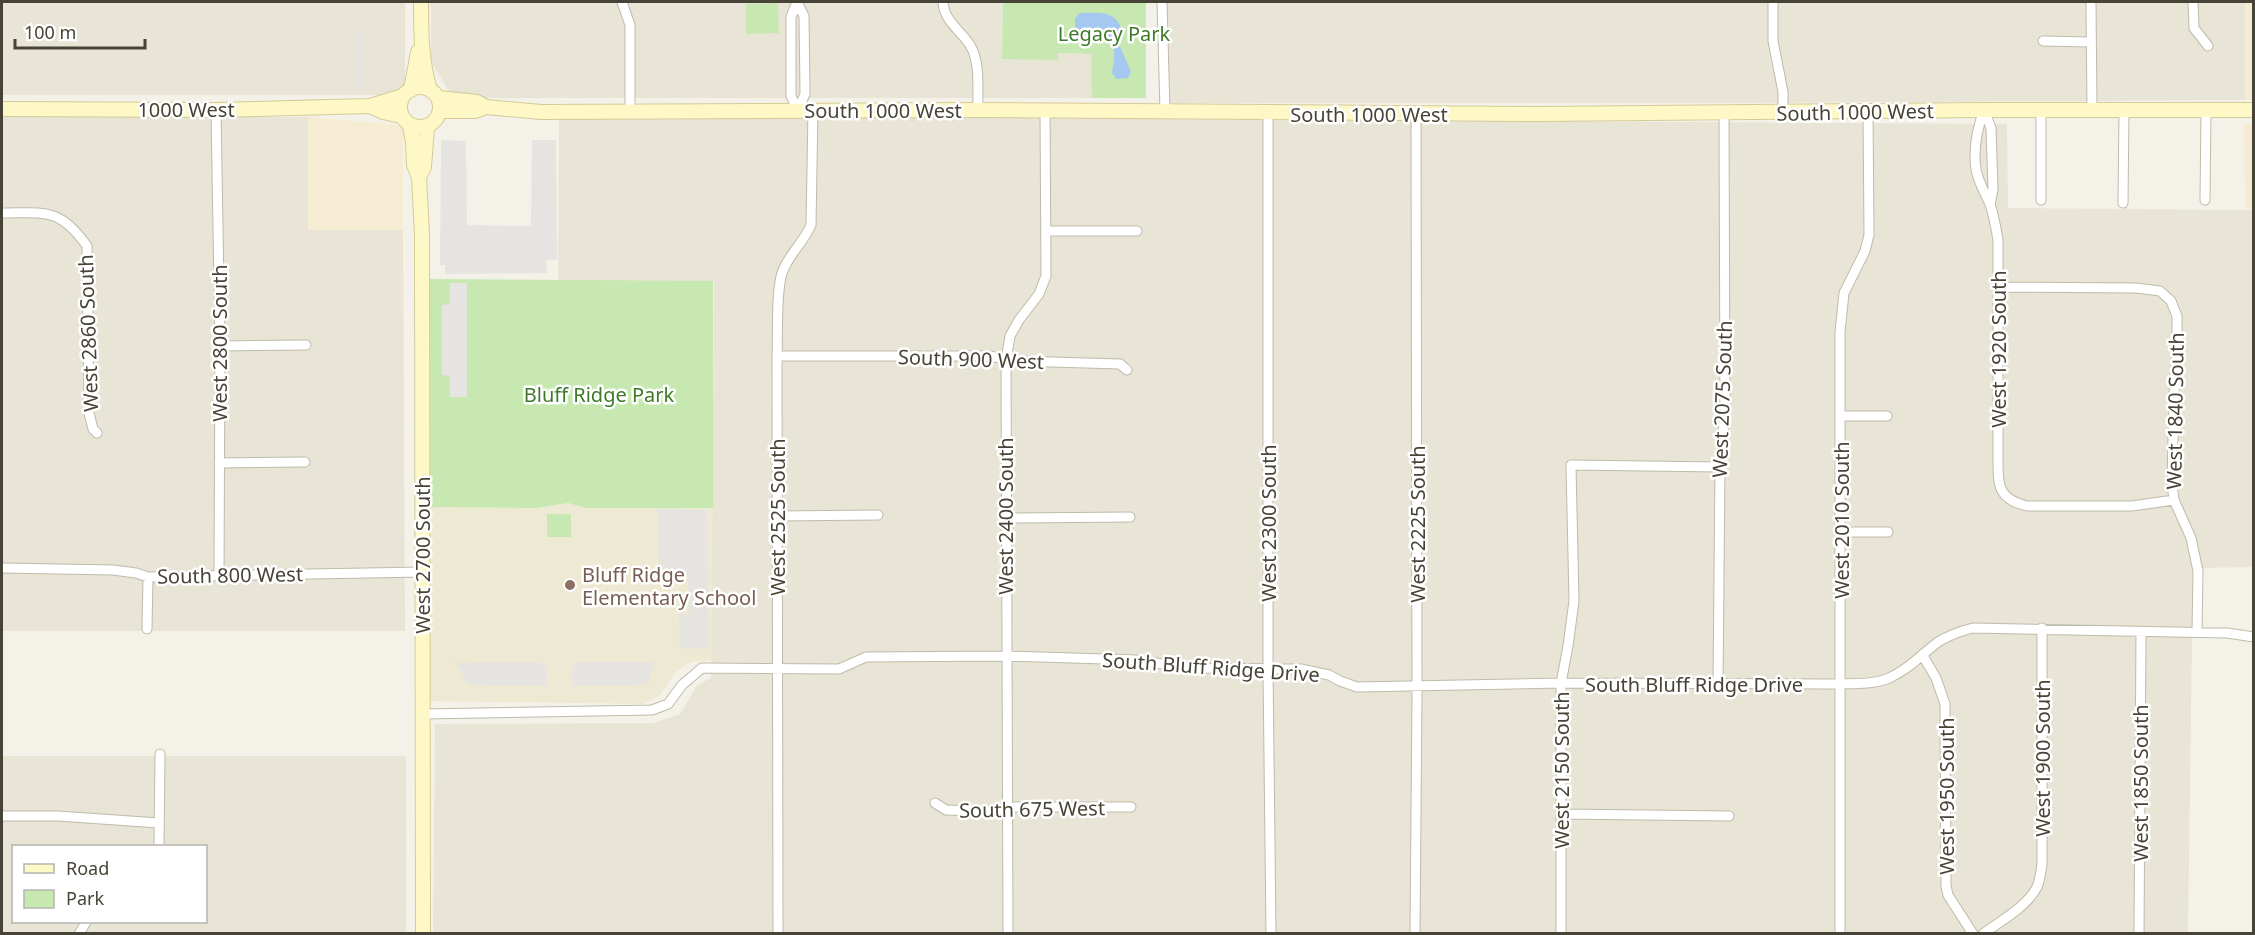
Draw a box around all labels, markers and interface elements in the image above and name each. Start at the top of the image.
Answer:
scale bar [15,12,146,50]
text: 100 m [24,20,76,44]
park label: Legacy Park [1058,20,1171,47]
street label: 1000 West [137,96,235,123]
street label: South 1000 West [804,97,962,124]
street label: South 1000 West [1776,97,1934,127]
street label: South 1000 West [1290,101,1448,128]
street label: West 2860 South [72,254,104,412]
street label: West 2800 South [206,264,233,422]
street label: West 1920 South [1985,270,2012,428]
street label: West 2075 South [1706,320,1738,478]
street label: West 1840 South [2160,332,2190,490]
street label: South 900 West [898,343,1044,375]
park label: Bluff Ridge Park [524,381,675,408]
street label: West 2400 South [992,437,1019,595]
street label: West 2525 South [764,438,791,596]
street label: West 2010 South [1828,441,1855,599]
street label: West 2300 South [1255,444,1282,602]
street label: West 2225 South [1404,445,1431,603]
street label: West 2700 South [409,476,436,634]
street label: South 800 West [157,560,303,590]
place label: Bluff Ridge Elementary School [582,561,756,611]
marker: Bluff Ridge Elementary School [563,578,577,592]
street label: South Bluff Ridge Drive [1101,646,1321,688]
street label: South Bluff Ridge Drive [1585,671,1803,698]
street label: West 1900 South [2029,679,2056,837]
street label: West 2150 South [1548,691,1575,849]
street label: West 1850 South [2127,704,2154,862]
street label: West 1950 South [1933,717,1960,875]
street label: South 675 West [959,794,1105,824]
legend [12,845,207,923]
text: Road [66,856,109,880]
text: Park [66,886,104,910]

